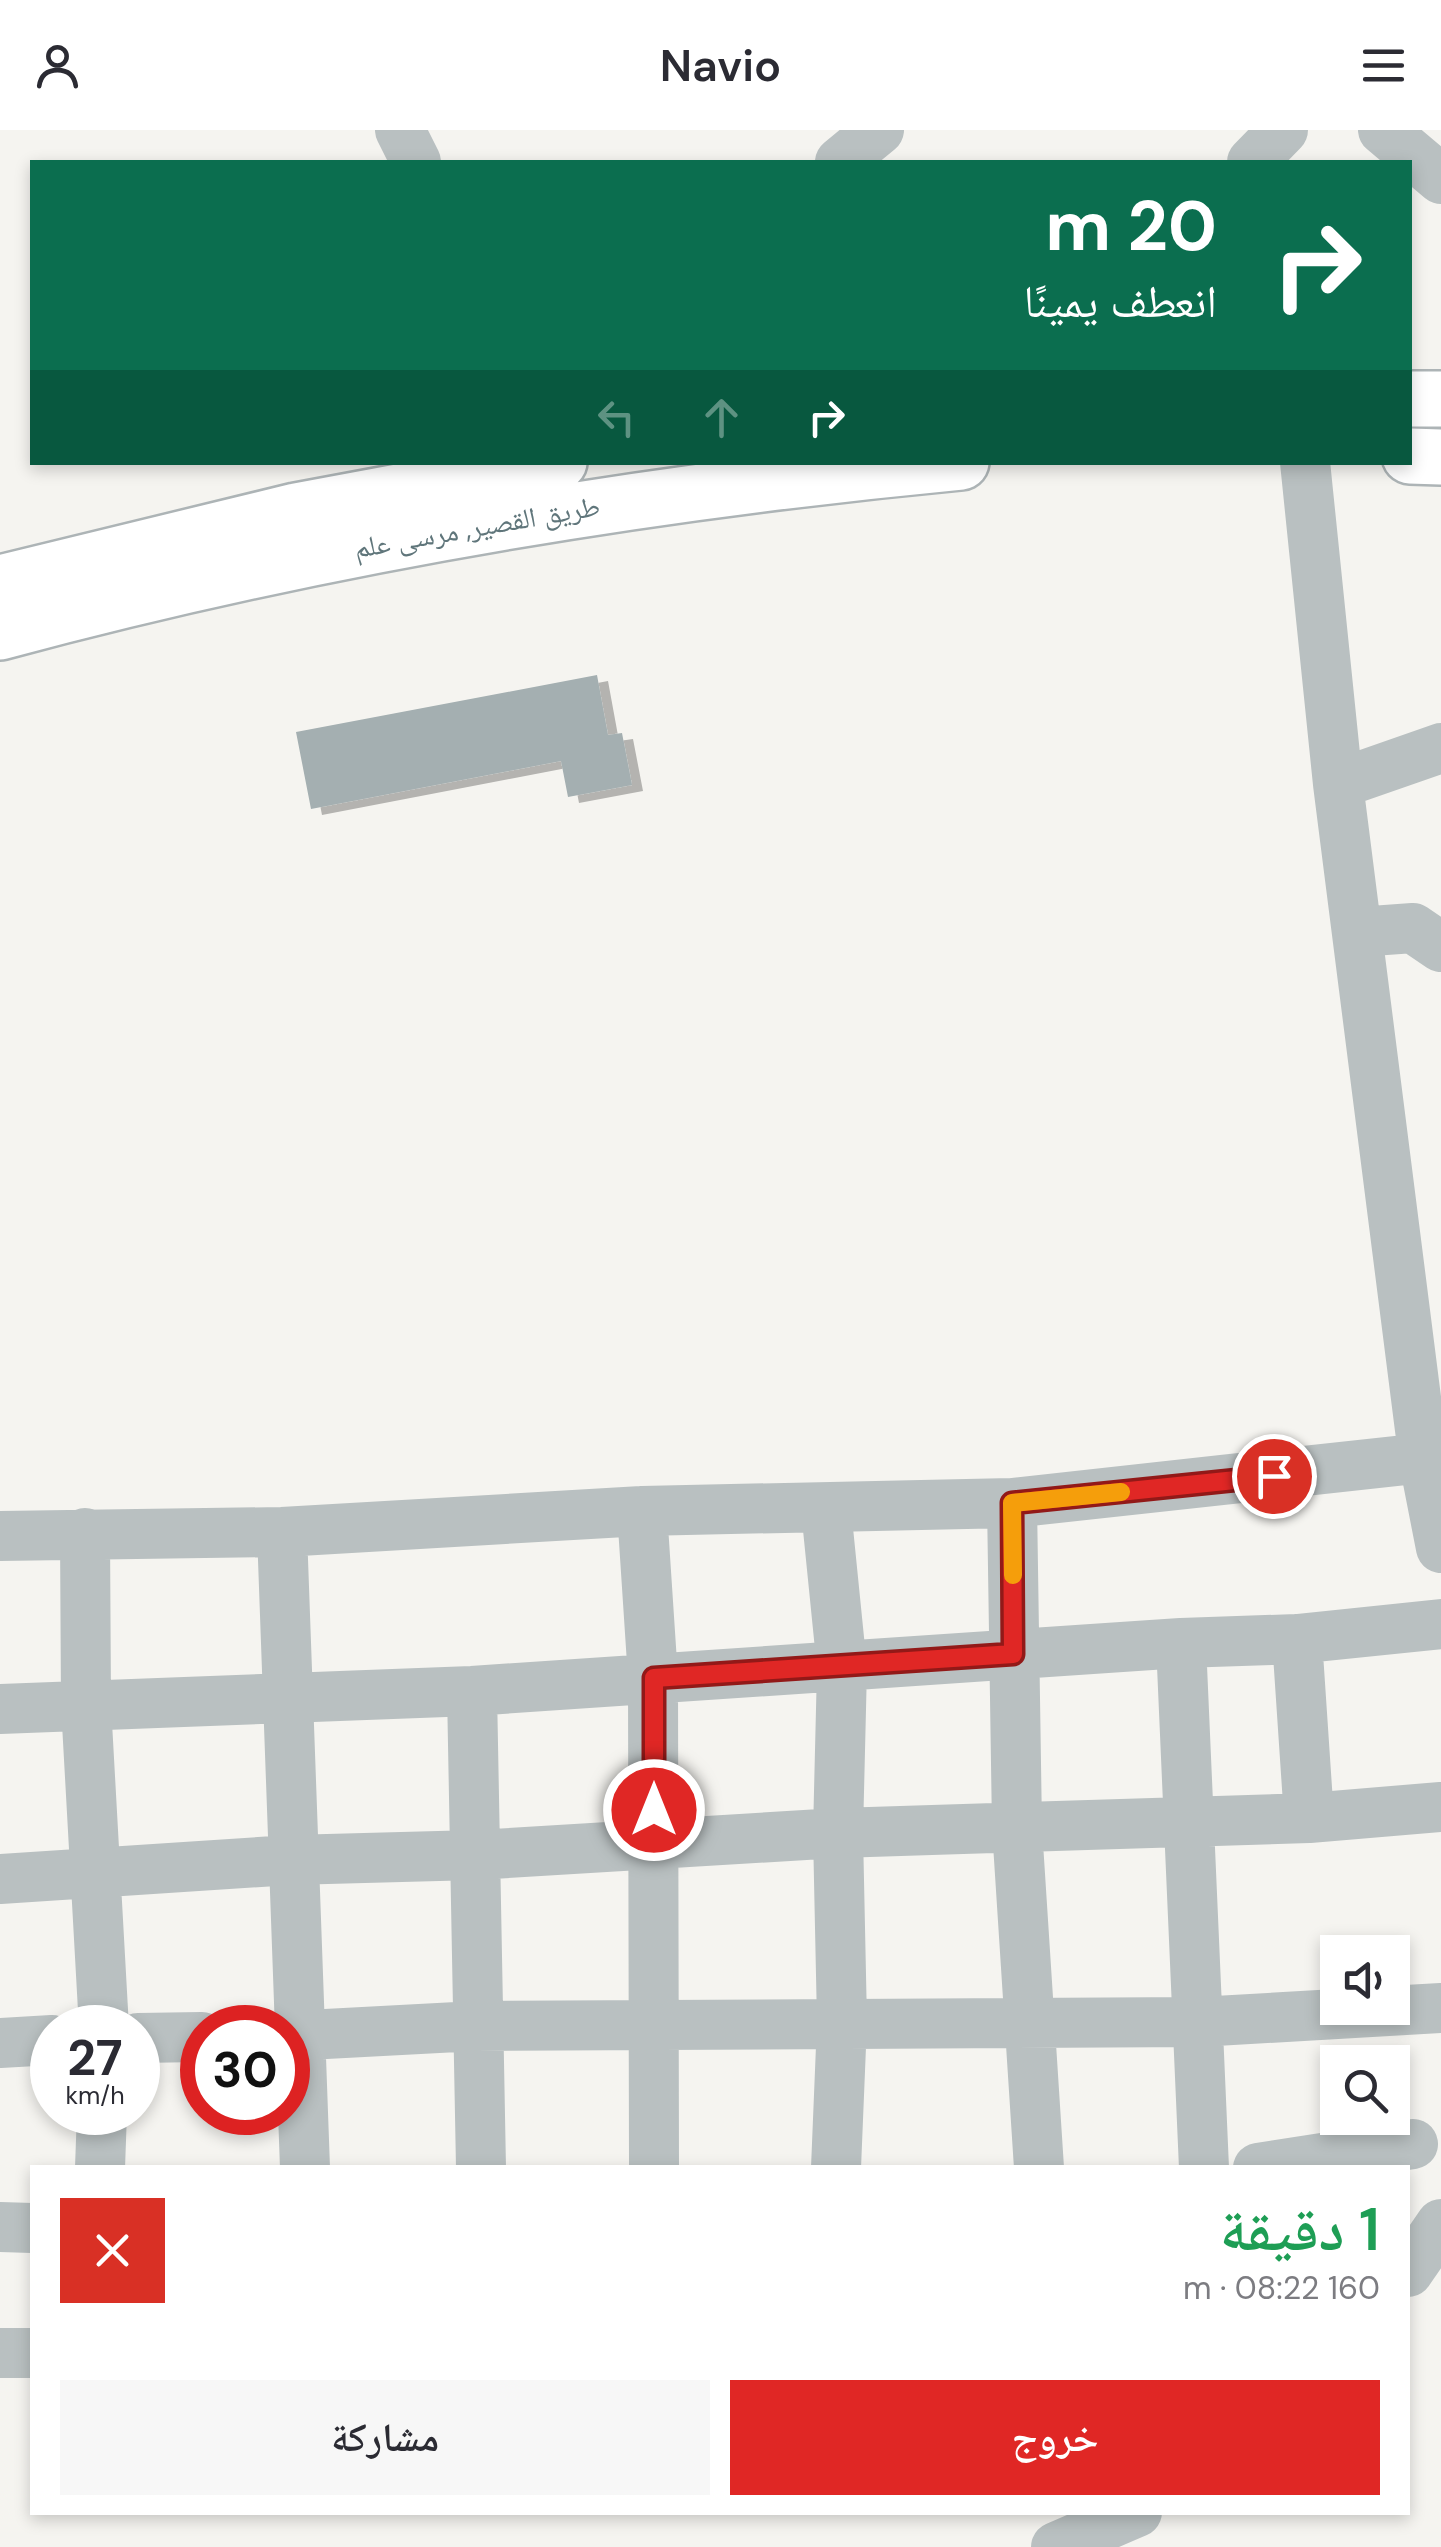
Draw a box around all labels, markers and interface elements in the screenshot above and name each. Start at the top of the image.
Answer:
text: Navio [660,36,781,95]
icon: person [30,38,85,93]
icon: menu [1356,38,1411,93]
text: 20 m [1045,181,1217,272]
icon: right [1252,200,1382,330]
text: انعطف يمينًا [1023,272,1217,331]
icon: left [589,390,644,445]
icon: ahead [694,390,749,445]
icon: right [799,390,854,445]
street label: طريق القصير, مرسى علم [351,487,603,567]
pin [1232,1434,1317,1519]
icon: arrive [1247,1449,1302,1504]
position arrow [602,1758,706,1862]
map controls [1320,1935,1410,2135]
button: sound [1320,1935,1410,2025]
speed limit sign: 30 [180,2005,310,2135]
text: 27 [67,2025,123,2091]
button: search [1320,2045,1410,2135]
text: km/h [65,2079,125,2112]
text: 1 دقيقة [1220,2190,1380,2269]
button: close [60,2198,165,2303]
text: 160 m · 08:22 [1183,2267,1380,2309]
button: مشاركة [60,2380,710,2495]
button: خروج [730,2380,1380,2495]

